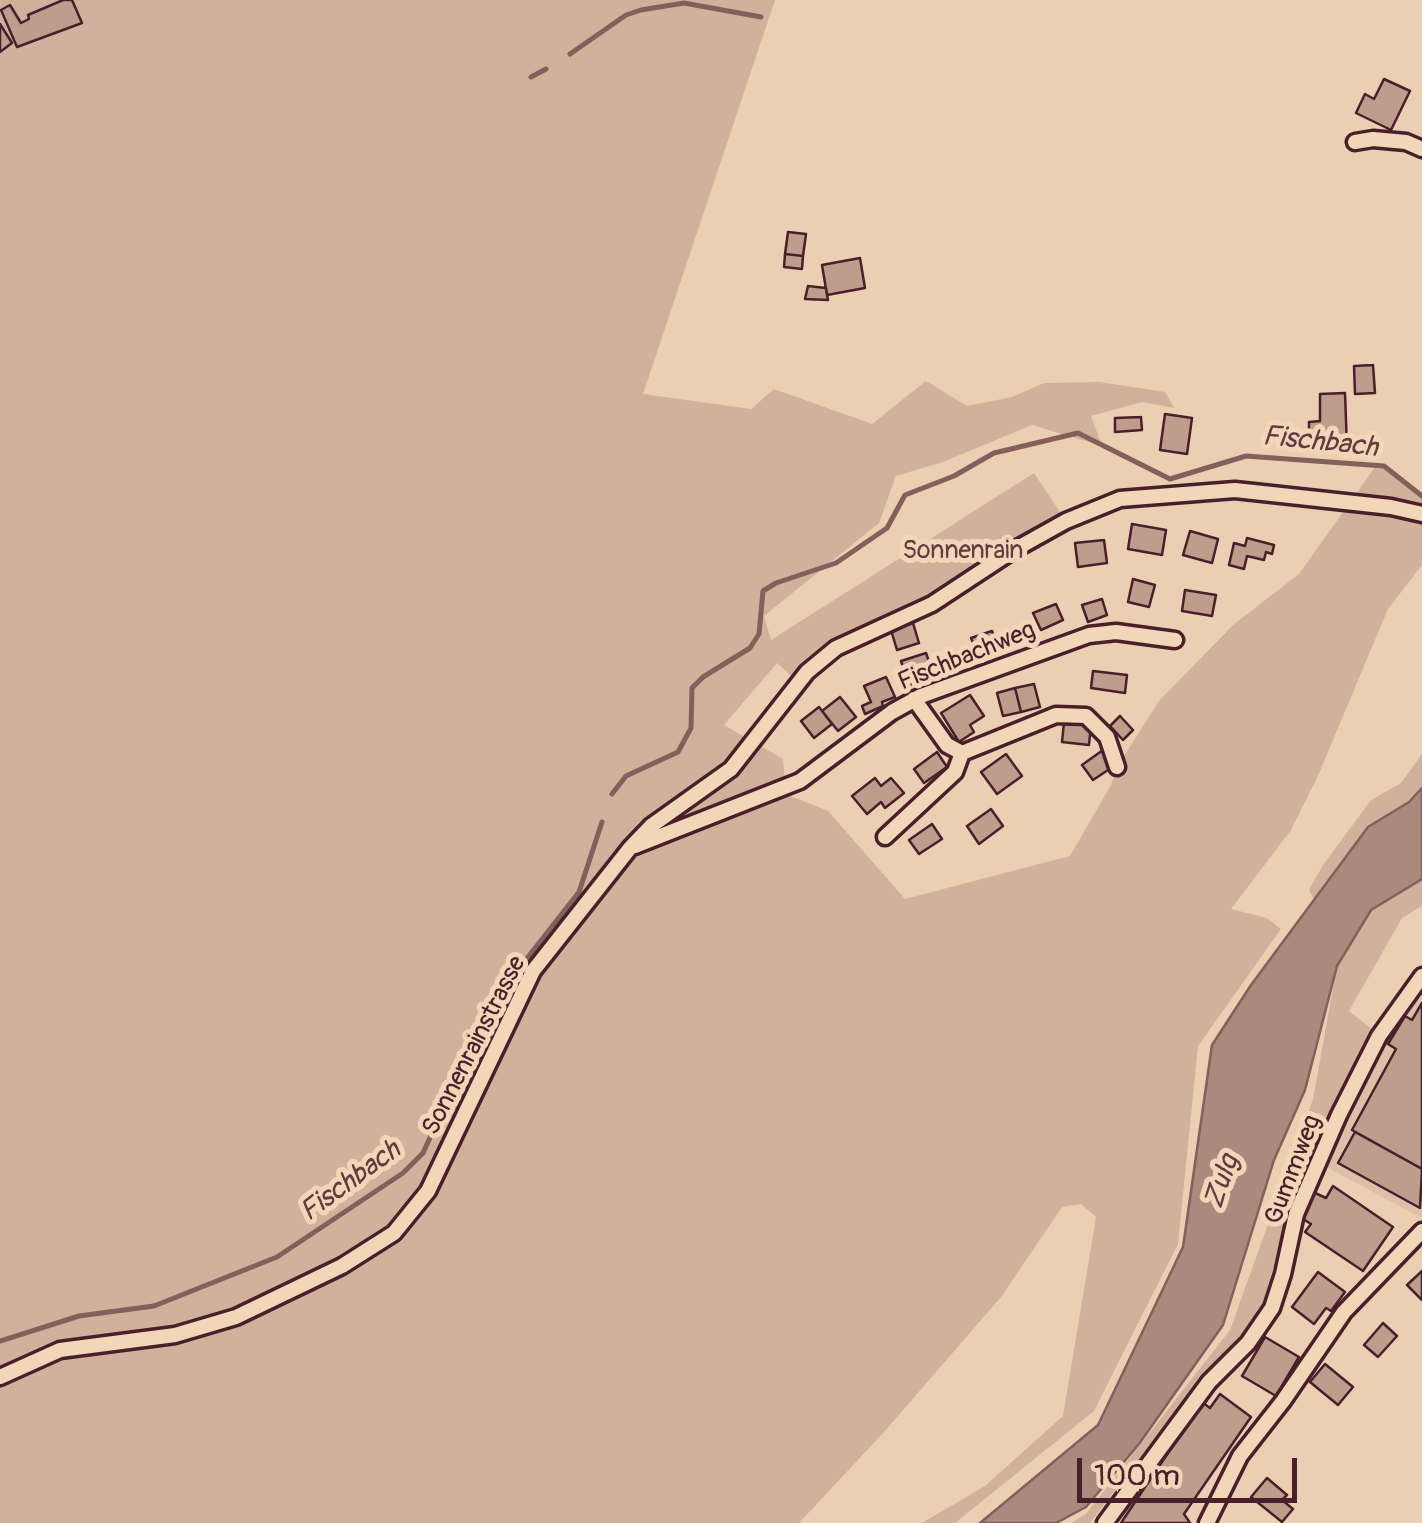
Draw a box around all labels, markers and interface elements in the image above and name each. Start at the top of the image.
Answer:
water label: Fischbach [1261,420,1379,466]
park label: Sonnenrain [903,537,1023,567]
street label: Fischbachweg [894,616,1040,698]
street label: Sonnenrainstrasse [417,951,533,1141]
street label: Gummweg [1259,1111,1329,1229]
water label: Fischbach [294,1134,408,1230]
water label: Zulg [1198,1151,1248,1213]
scale bar [1082,1438,1302,1500]
text: 100 m [1094,1457,1180,1494]

